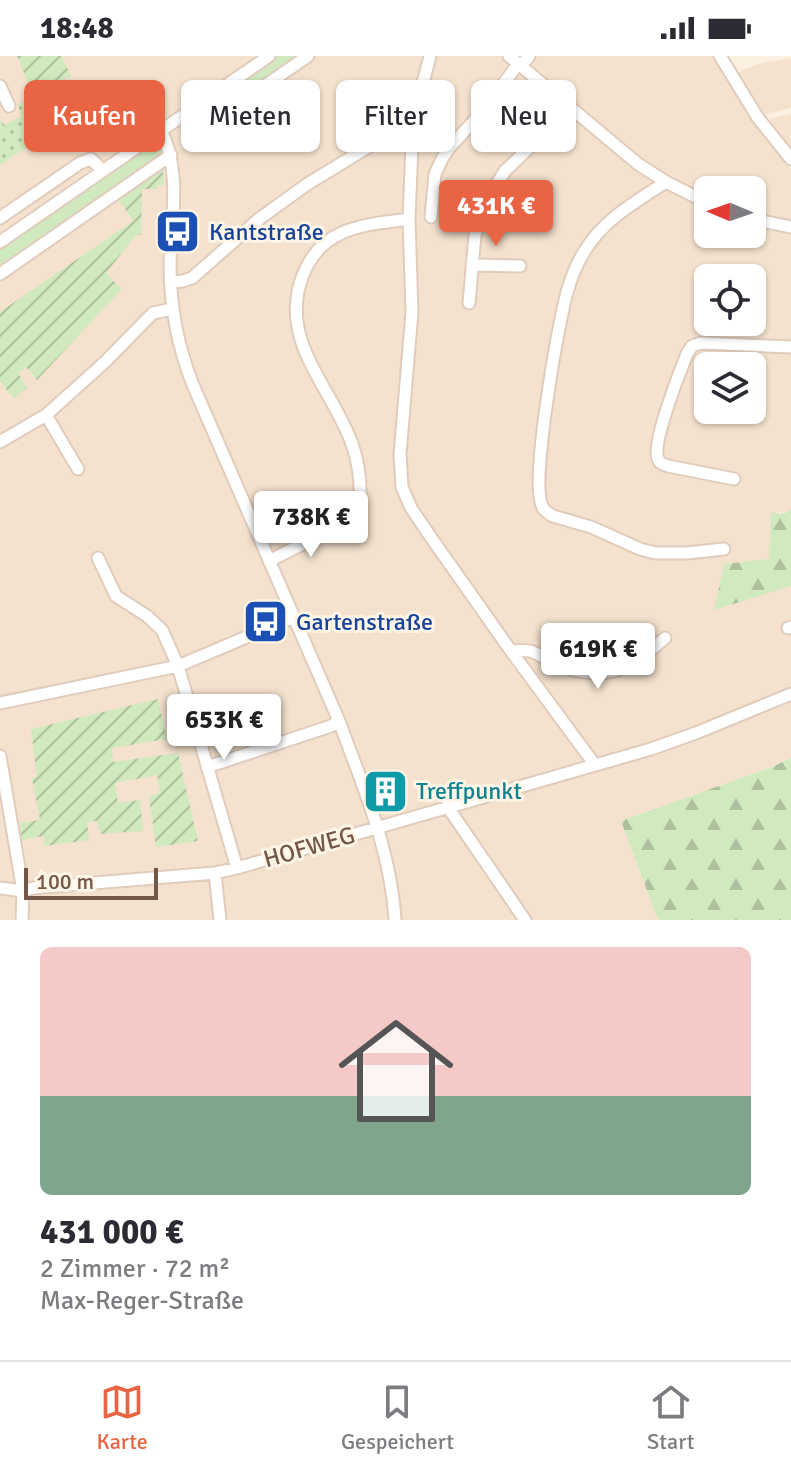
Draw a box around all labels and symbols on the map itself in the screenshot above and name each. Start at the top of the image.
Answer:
north arrow [694,176,766,248]
pin: 431K € [431,180,561,248]
bus stop icon: Kantstraße [154,208,202,256]
place label: Kantstraße [209,217,324,247]
pin: 738K € [246,491,376,559]
bus stop icon: Gartenstraße [241,598,289,646]
place label: Gartenstraße [296,607,433,637]
pin: 619K € [533,623,663,691]
pin: 653K € [159,694,289,762]
building icon: Treffpunkt [361,767,409,815]
place label: Treffpunkt [416,776,522,806]
street label: HOFWEG [260,820,358,874]
scale bar [24,864,158,900]

